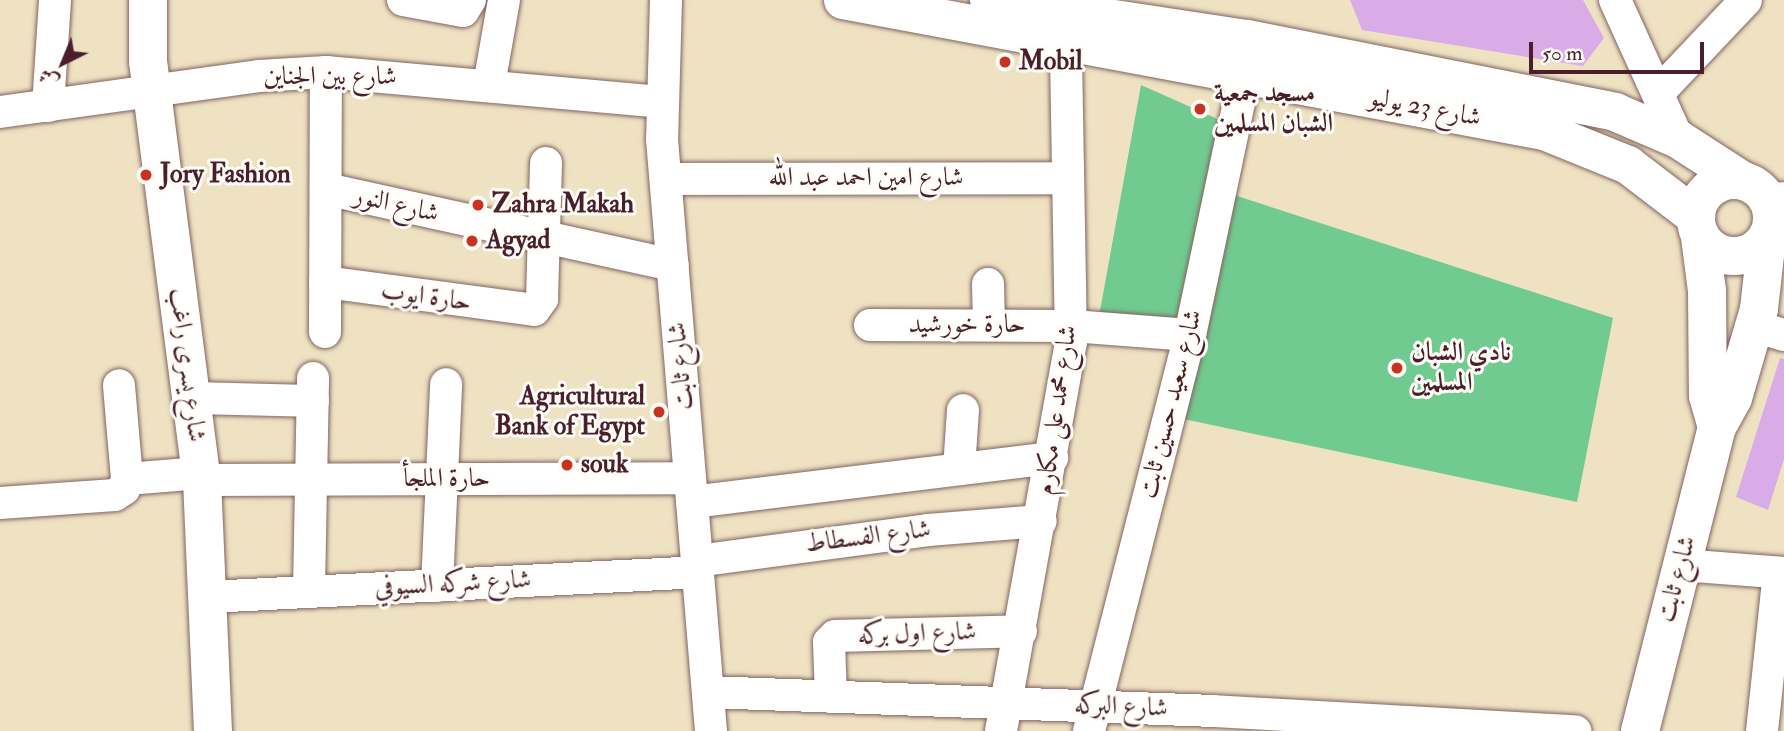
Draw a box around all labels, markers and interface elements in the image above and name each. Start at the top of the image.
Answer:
north arrow [28,28,98,98]
scale bar [1532,28,1707,72]
text: 50 m [1542,40,1583,67]
place label: Mobil [1019,46,1082,78]
marker: Mobil [997,54,1013,70]
street label: شارع بين الجناين [263,61,397,93]
text: ش [34,63,64,94]
place label: مسجد جمعية الشبان المسلمين [1214,78,1333,140]
street label: شارع 23 يوليو [1367,82,1483,134]
marker: مسجد جمعية الشبان المسلمين [1192,101,1208,117]
place label: Jory Fashion [160,159,291,191]
street label: شارع امين احمد عبد الله [768,162,964,194]
marker: Jory Fashion [138,167,154,183]
street label: شارع النور [350,180,442,230]
place label: Zahra Makah [492,189,634,221]
marker: Zahra Makah [470,197,486,213]
place label: Agyad [486,225,550,257]
marker: Agyad [464,233,480,249]
street label: حارة ايوب [379,275,473,319]
street label: شارع يسرى راغب [162,286,212,444]
street label: شارع سعيد حسين ثابت [1132,306,1210,502]
street label: حارة خورشيد [909,309,1025,341]
street label: شارع ثابت [662,321,700,411]
street label: شارع محمد على مكارم [1030,323,1084,497]
place label: نادي الشبان المسلمين [1411,337,1511,398]
marker: نادي الشبان المسلمين [1389,360,1405,376]
place label: Agricultural Bank of Egypt [495,381,645,442]
marker: Agricultural Bank of Egypt [651,404,667,420]
place label: souk [581,449,628,481]
marker: souk [559,457,575,473]
street label: حارة الملجأ [402,463,490,495]
street label: شارع الفسطاط [803,514,933,560]
street label: شارع ثابت [1651,532,1703,626]
street label: شارع شركه السيوفي [374,564,532,604]
street label: شارع اول بركه [857,616,977,652]
street label: شارع البركه [1074,690,1168,724]

